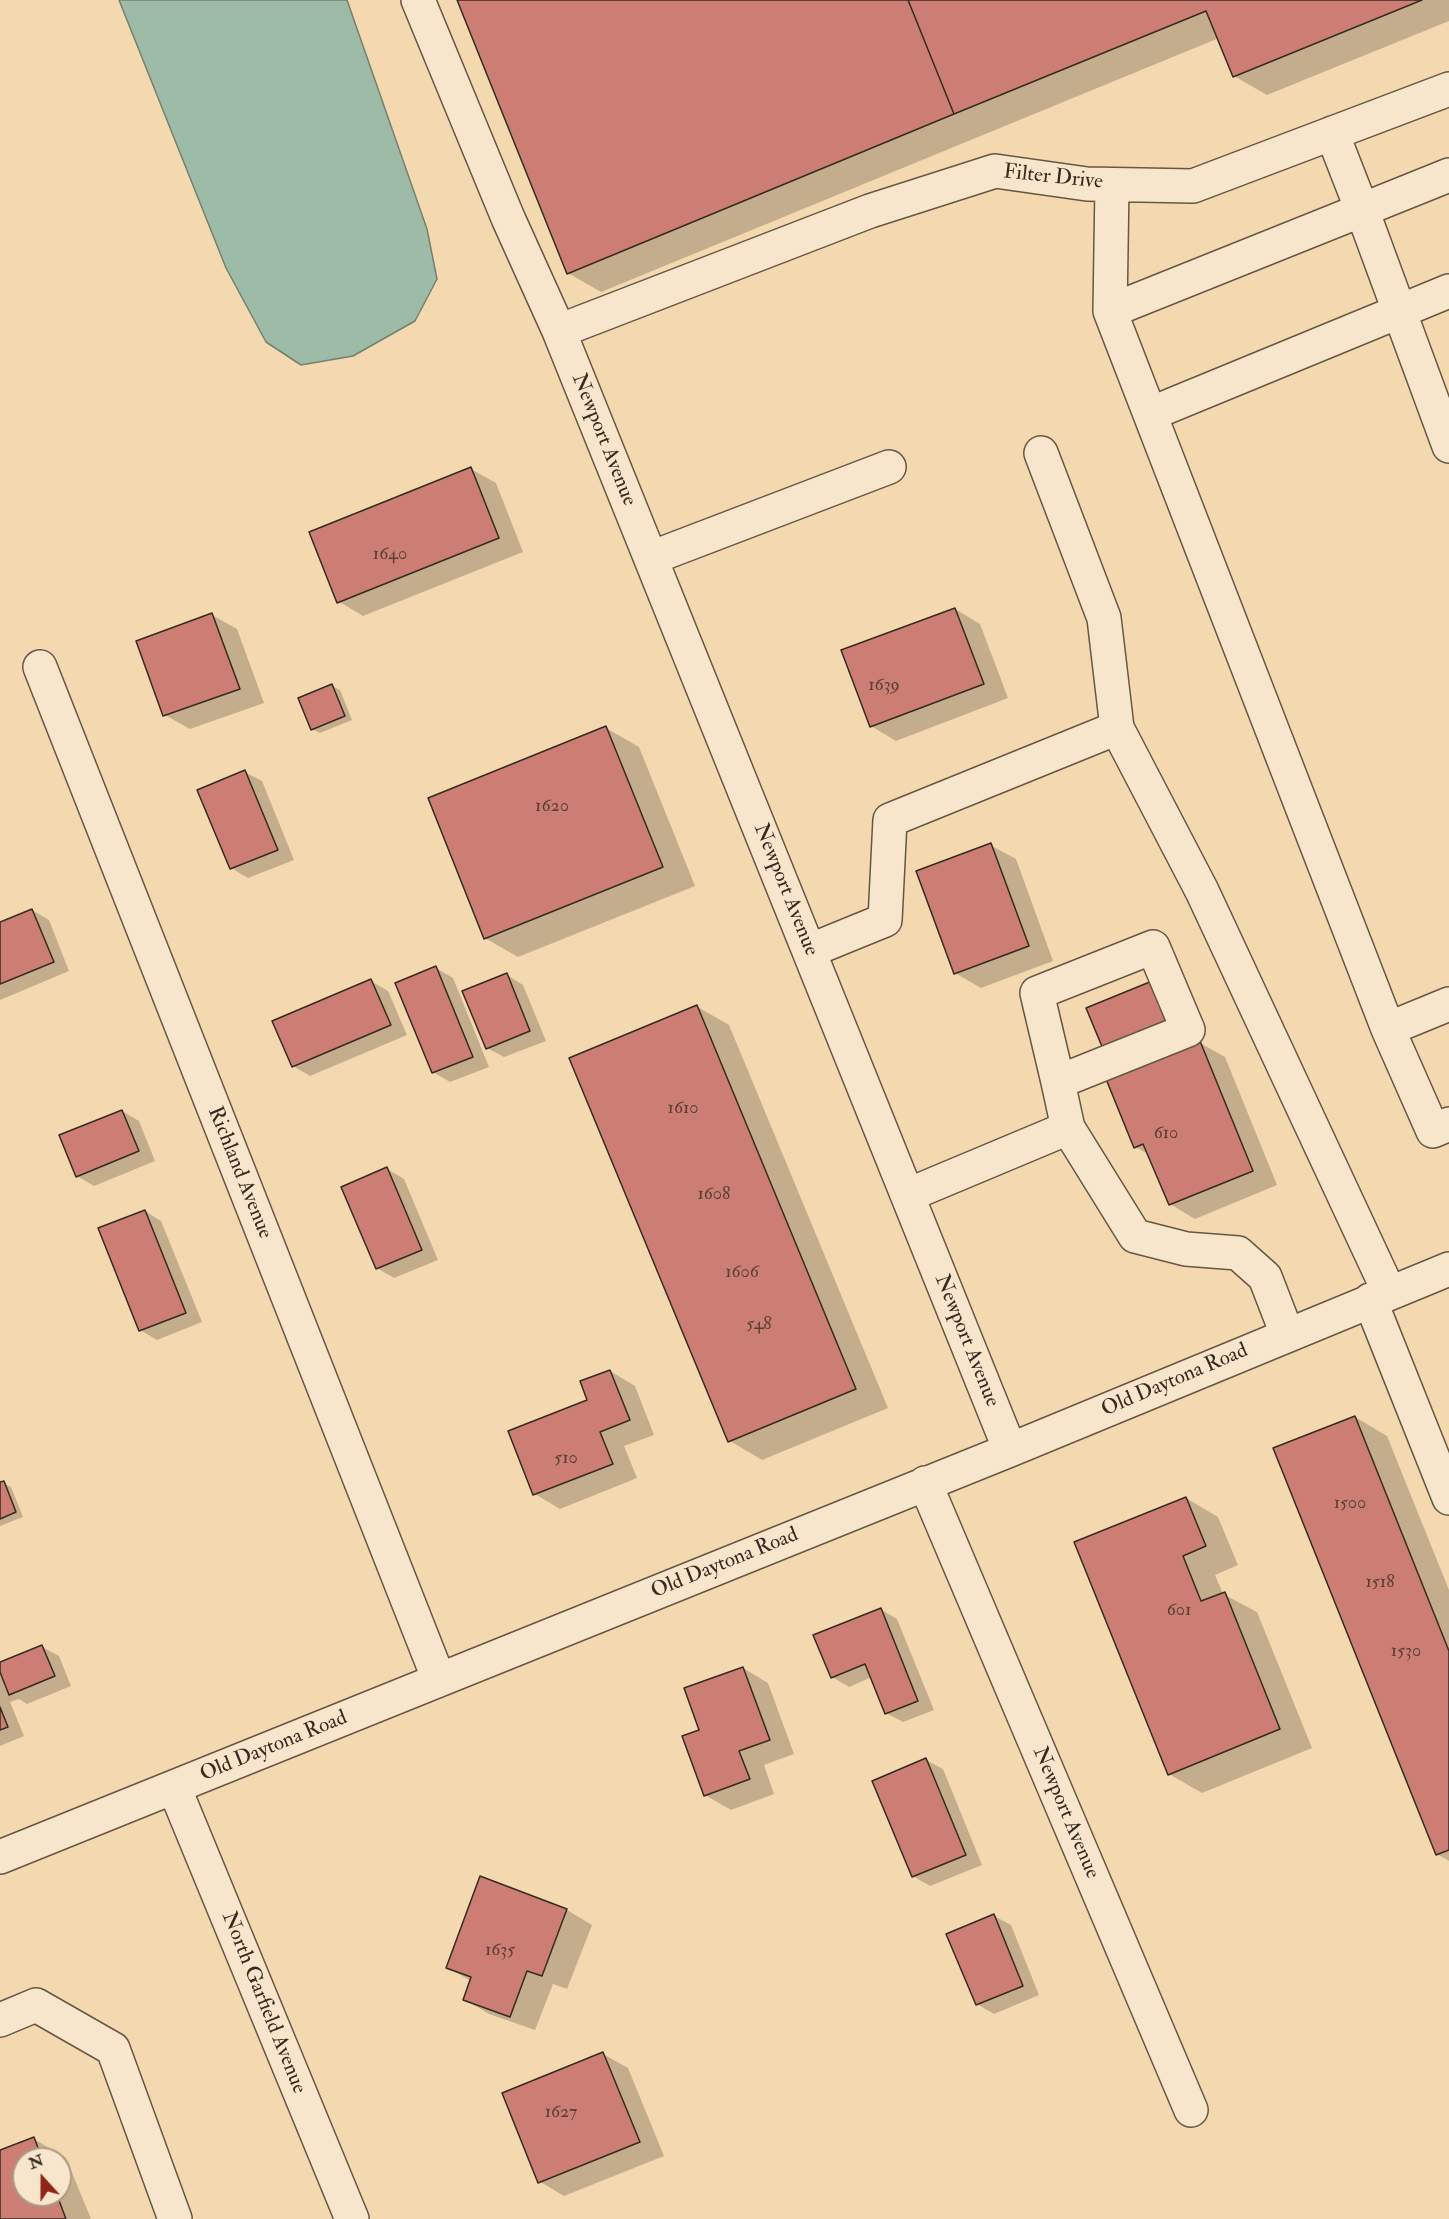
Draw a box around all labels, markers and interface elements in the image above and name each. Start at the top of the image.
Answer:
street label: Filter Drive [1002,160,1104,196]
street label: Newport Avenue [565,370,641,510]
house number: 1640 [373,544,407,566]
house number: 1639 [868,675,900,697]
house number: 1620 [535,796,569,818]
street label: Newport Avenue [747,820,823,960]
house number: 1610 [668,1098,698,1120]
street label: Richland Avenue [201,1103,277,1243]
house number: 610 [1154,1123,1178,1145]
house number: 1608 [697,1184,731,1206]
house number: 1606 [725,1262,759,1284]
street label: Newport Avenue [928,1271,1004,1411]
house number: 548 [746,1314,772,1336]
street label: Old Daytona Road [1098,1339,1252,1423]
house number: 510 [554,1448,578,1470]
house number: 1500 [1334,1493,1366,1515]
street label: Old Daytona Road [648,1523,802,1605]
house number: 1518 [1365,1572,1395,1594]
house number: 601 [1167,1600,1191,1622]
house number: 1530 [1391,1641,1421,1663]
street label: Old Daytona Road [197,1706,351,1788]
street label: Newport Avenue [1026,1743,1104,1883]
street label: North Garfield Avenue [215,1908,311,2098]
house number: 1635 [485,1940,515,1962]
house number: 1627 [545,2102,577,2124]
north arrow [12,2147,72,2207]
text: N [26,2150,47,2174]

